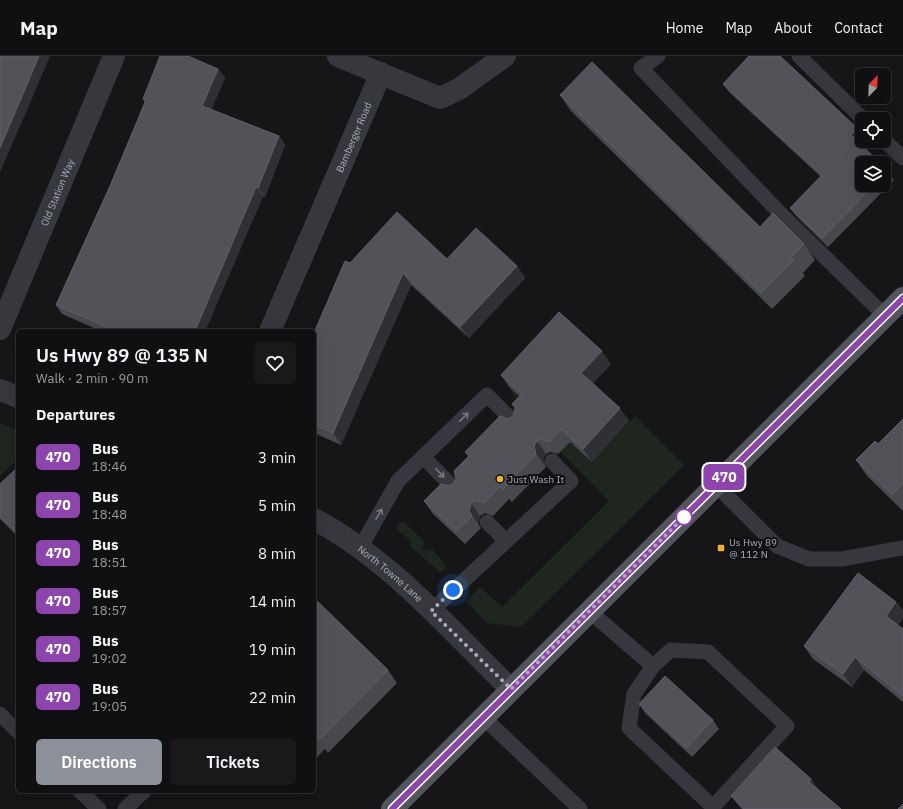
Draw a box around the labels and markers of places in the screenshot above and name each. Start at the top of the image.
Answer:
place label: Just Wash It [508,473,565,486]
marker: Just Wash It [495,474,505,484]
unlabelled marker [675,508,693,526]
place label: Us Hwy 89 @ 112 N [729,536,777,561]
marker: Us Hwy 89 @ 112 N [716,543,726,553]

